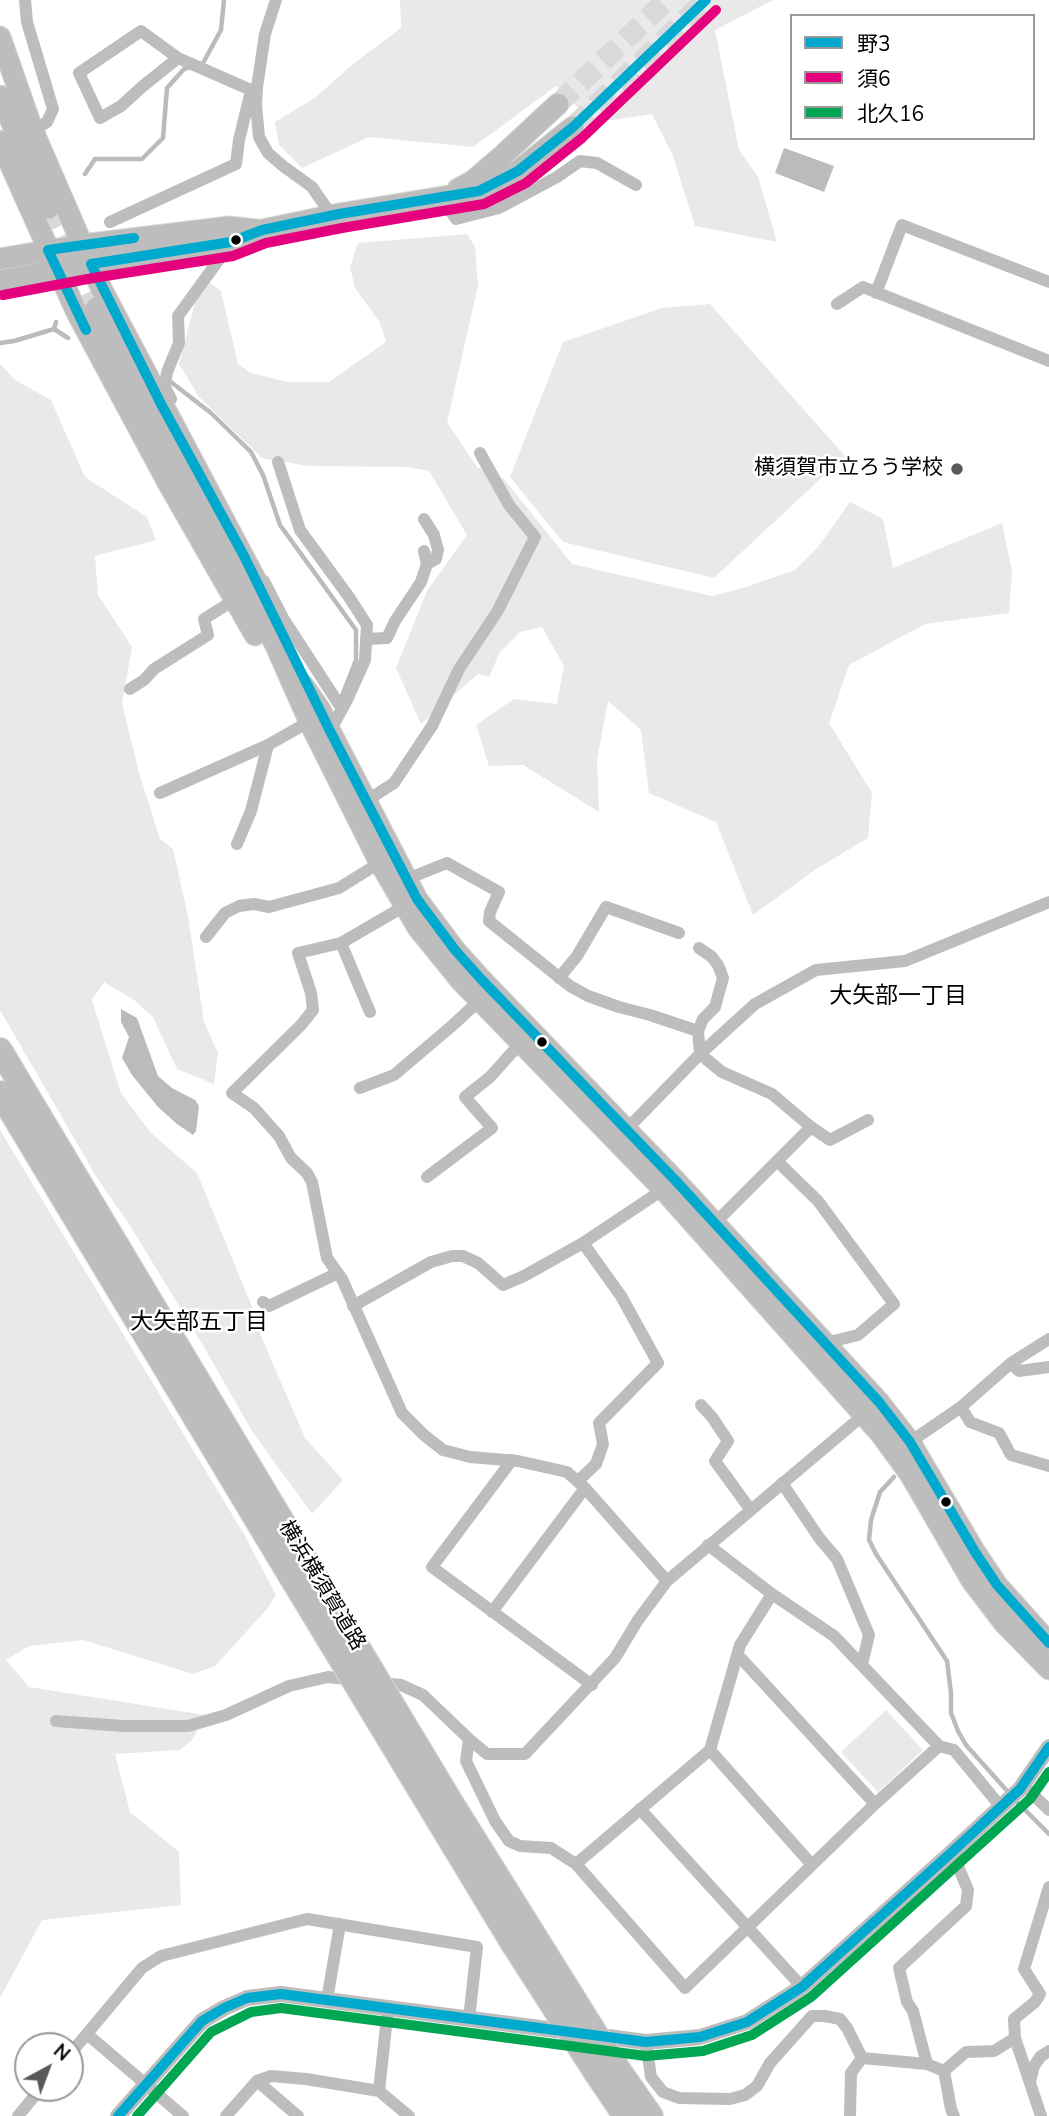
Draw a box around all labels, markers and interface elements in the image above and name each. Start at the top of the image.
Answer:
legend [790,14,1035,140]
text: 野3 [857,30,891,58]
text: 須6 [857,65,891,93]
text: 北久16 [857,100,924,128]
unlabelled marker [229,233,243,247]
place label: 横須賀市立ろう学校 [754,456,943,482]
marker: 横須賀市立ろう学校 [949,461,965,477]
district label: 大矢部一丁目 [829,983,967,1011]
unlabelled marker [535,1035,549,1049]
district label: 大矢部五丁目 [130,1309,268,1337]
unlabelled marker [939,1495,953,1509]
street label: 横浜横須賀道路 [272,1517,370,1655]
north arrow [14,2032,84,2102]
text: N [48,2038,75,2067]

